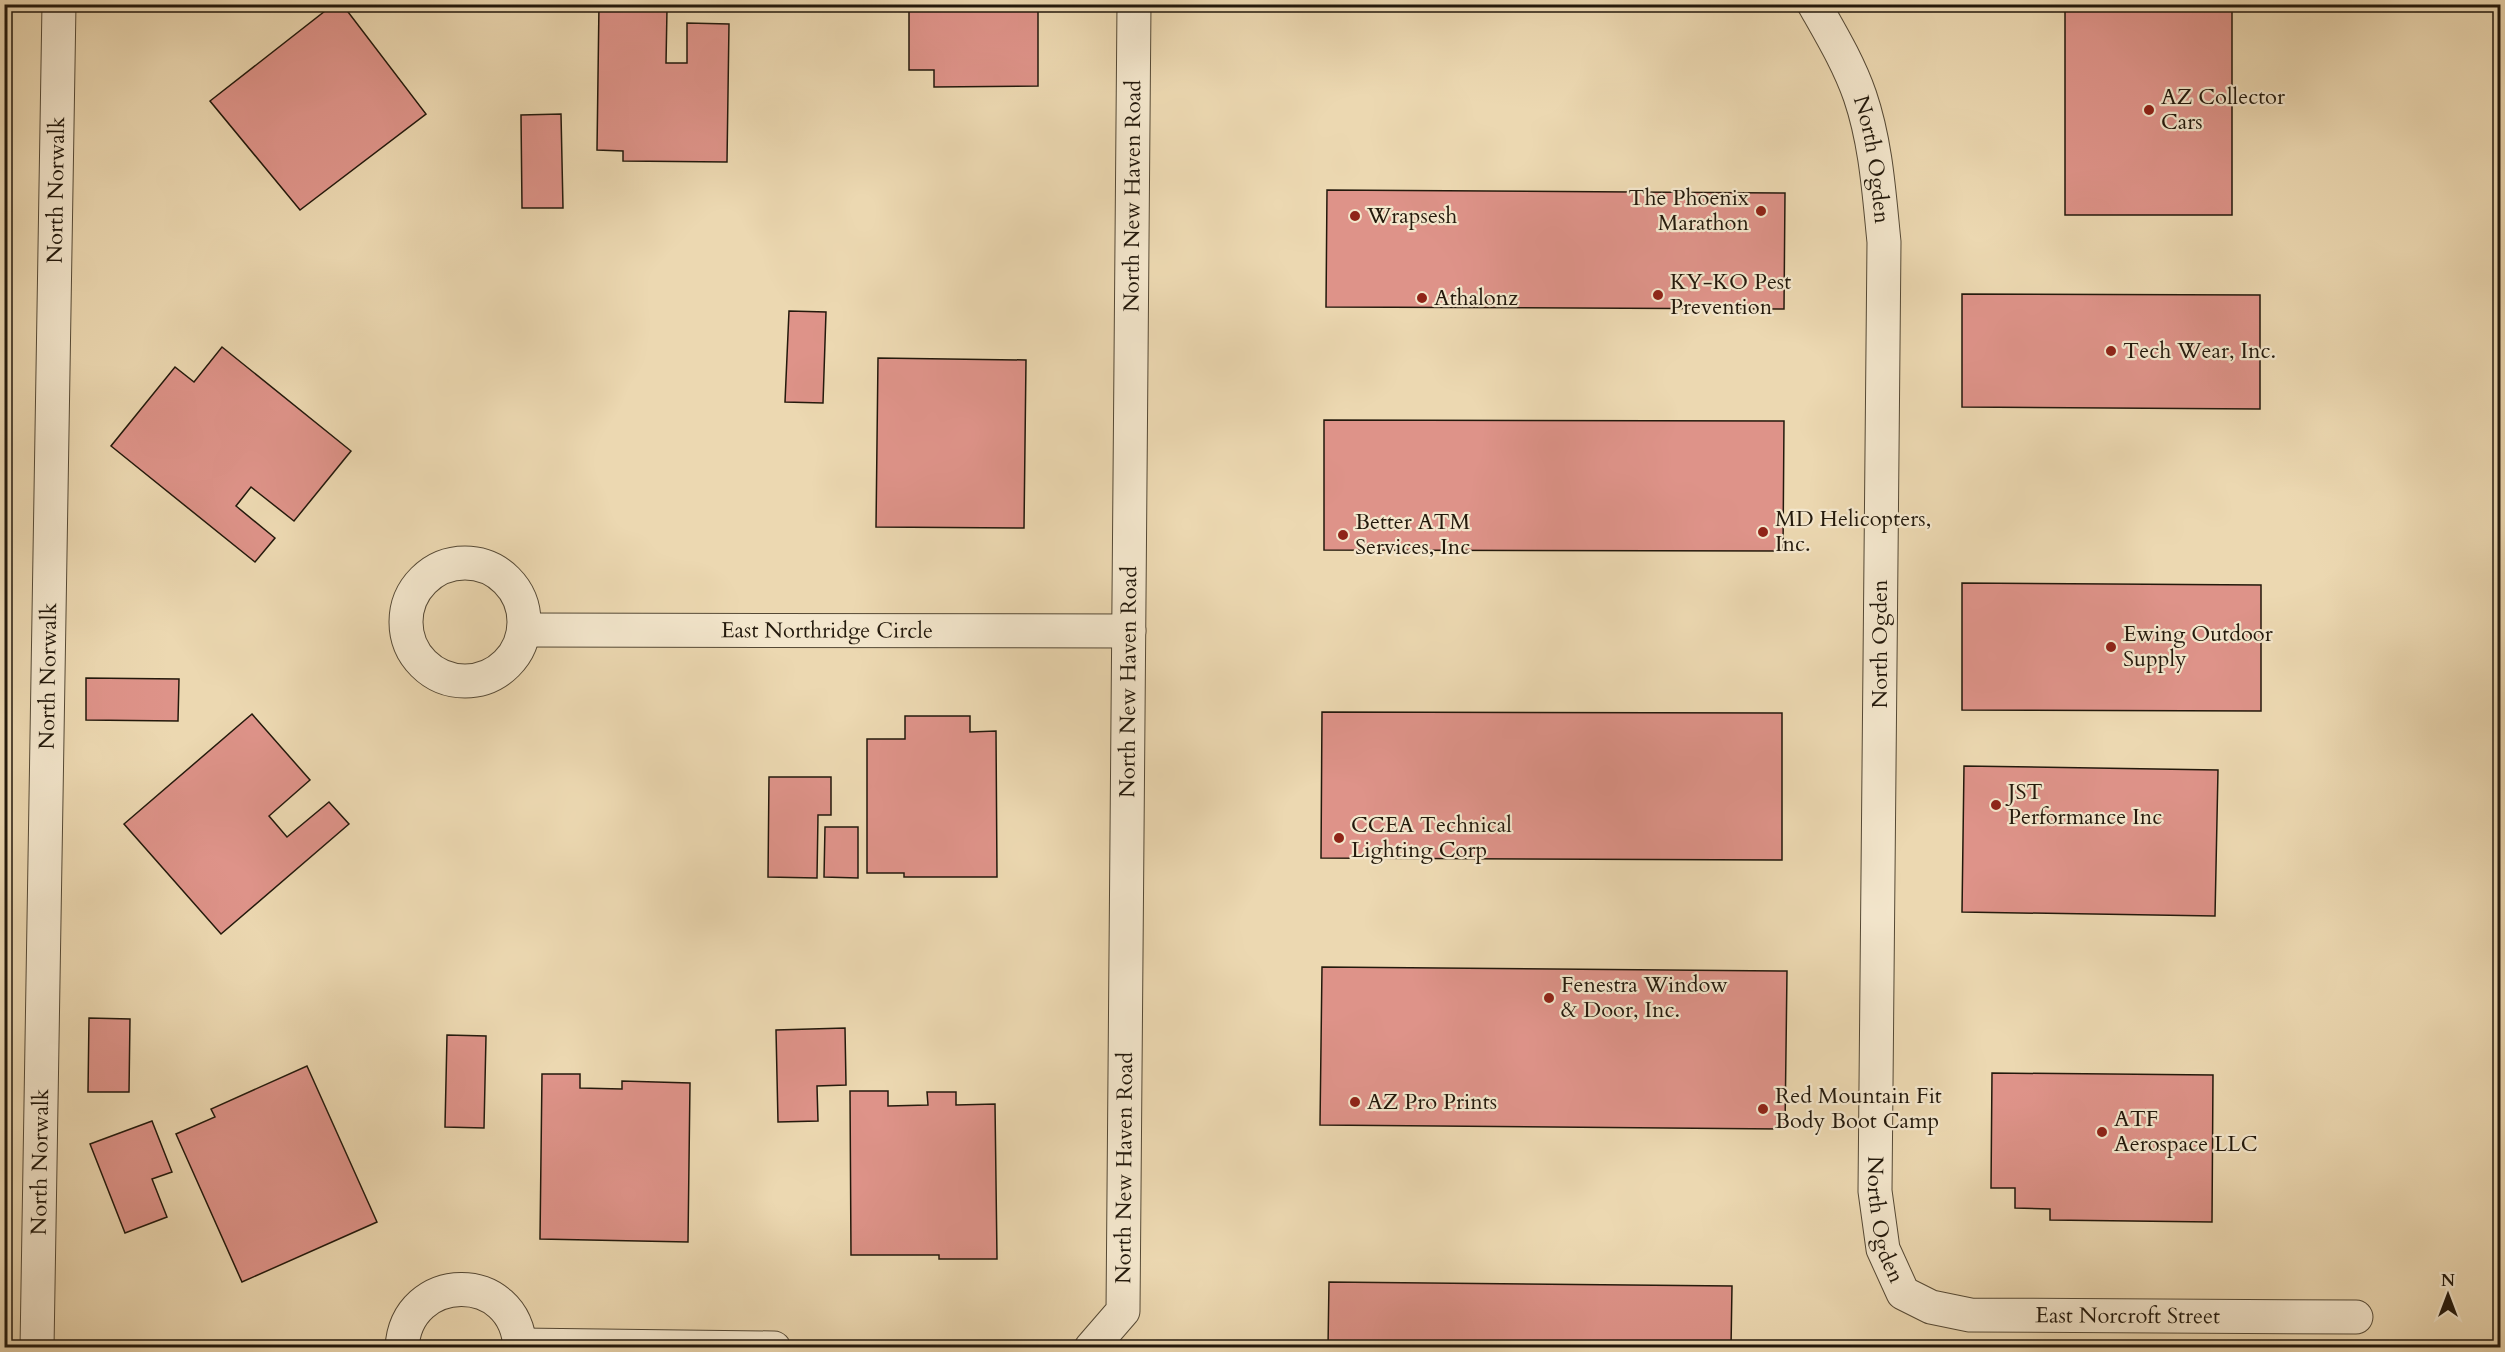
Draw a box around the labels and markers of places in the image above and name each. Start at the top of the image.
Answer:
place label: AZ Collector Cars [2161,82,2286,137]
marker: AZ Collector Cars [2142,103,2156,117]
place label: The Phoenix Marathon [1628,183,1749,238]
place label: Wrapsesh [1366,201,1457,231]
marker: The Phoenix Marathon [1754,204,1768,218]
marker: Wrapsesh [1348,209,1362,223]
place label: KY-KO Pest Prevention [1670,267,1791,322]
place label: Athalonz [1434,283,1518,313]
marker: KY-KO Pest Prevention [1651,288,1665,302]
marker: Athalonz [1415,291,1429,305]
place label: Tech Wear, Inc. [2123,336,2276,366]
marker: Tech Wear, Inc. [2104,344,2118,358]
place label: MD Helicopters, Inc. [1775,504,1931,559]
place label: Better ATM Services, Inc [1355,507,1471,562]
marker: MD Helicopters, Inc. [1756,525,1770,539]
marker: Better ATM Services, Inc [1336,528,1350,542]
place label: Ewing Outdoor Supply [2123,619,2274,674]
marker: Ewing Outdoor Supply [2104,640,2118,654]
place label: JST Performance Inc [2005,777,2162,832]
marker: JST Performance Inc [1989,798,2003,812]
place label: CCEA Technical Lighting Corp [1351,810,1512,865]
marker: CCEA Technical Lighting Corp [1332,831,1346,845]
place label: Fenestra Window & Door, Inc. [1561,970,1728,1025]
marker: Fenestra Window & Door, Inc. [1542,991,1556,1005]
place label: Red Mountain Fit Body Boot Camp [1775,1081,1942,1136]
place label: AZ Pro Prints [1367,1087,1497,1117]
marker: AZ Pro Prints [1348,1095,1362,1109]
marker: Red Mountain Fit Body Boot Camp [1756,1102,1770,1116]
place label: ATF Aerospace LLC [2114,1104,2258,1159]
marker: ATF Aerospace LLC [2095,1125,2109,1139]

